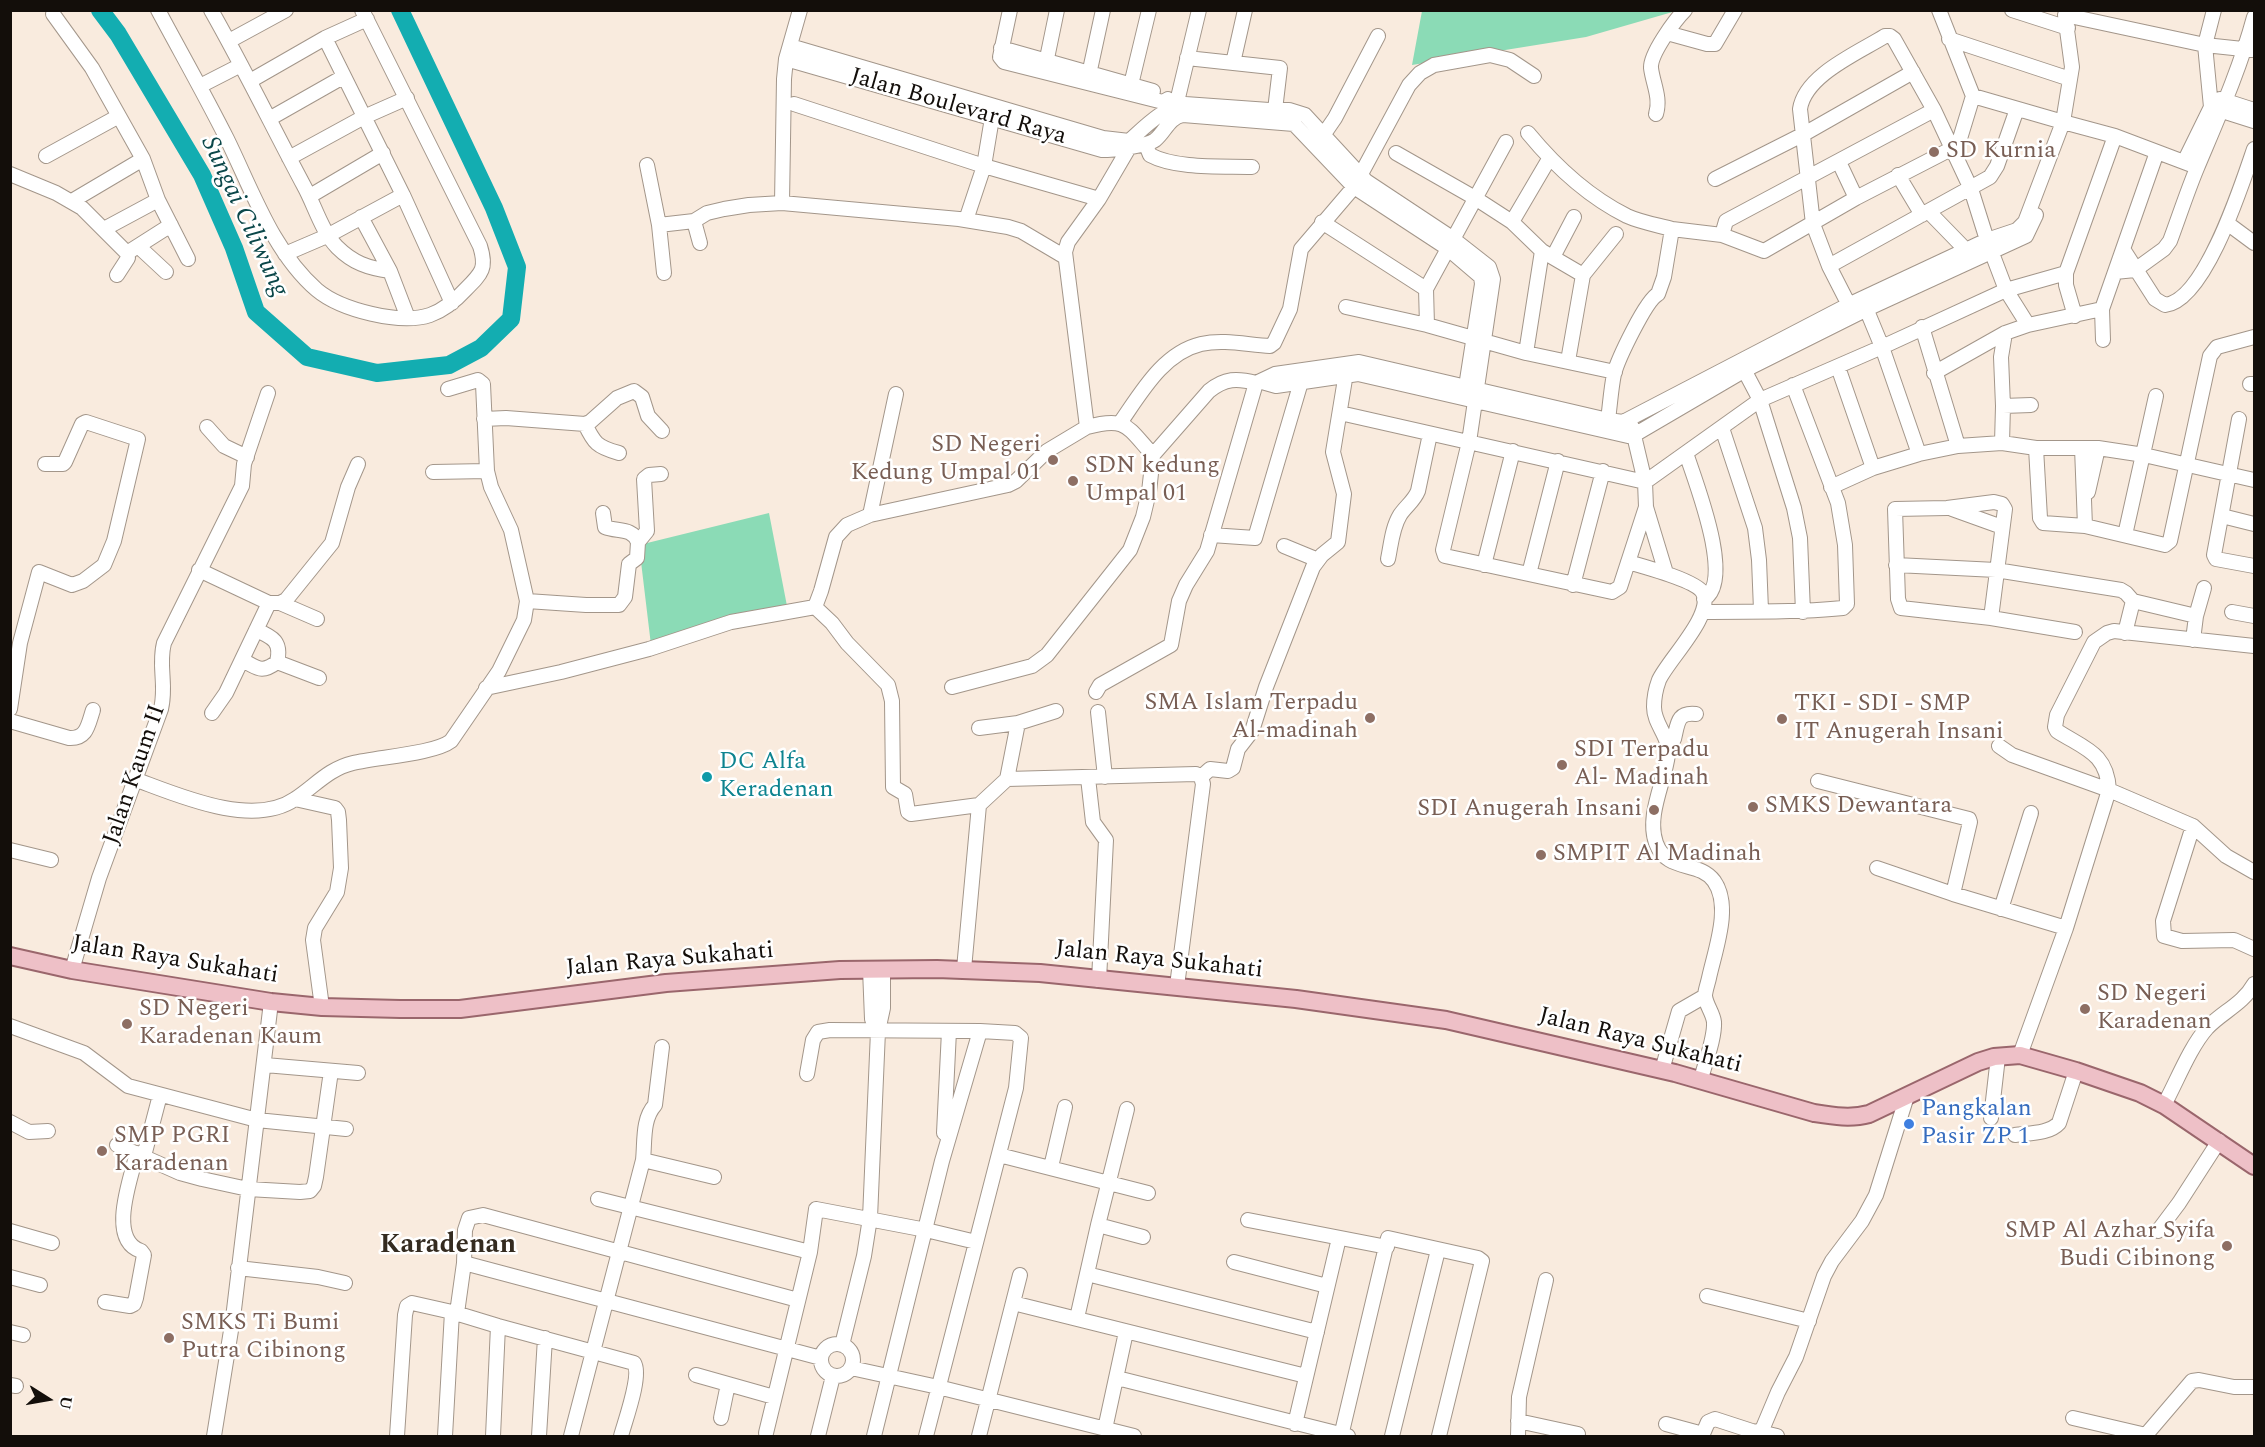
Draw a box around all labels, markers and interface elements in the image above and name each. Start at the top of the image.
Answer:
street label: Jalan Boulevard Raya [847,63,1069,153]
water label: Sungai Ciliwung [192,132,294,302]
place label: SD Kurnia [1946,138,2056,166]
marker: SD Kurnia [1927,145,1941,159]
place label: SD Negeri Kedung Umpal 01 [851,432,1041,488]
marker: SD Negeri Kedung Umpal 01 [1046,453,1060,467]
place label: SDN kedung Umpal 01 [1085,453,1220,509]
marker: SDN kedung Umpal 01 [1066,474,1080,488]
place label: SMA Islam Terpadu Al-madinah [1145,690,1358,746]
place label: TKI - SDI - SMP IT Anugerah Insani [1794,691,2004,747]
street label: Jalan Kaum II [99,701,173,849]
marker: SMA Islam Terpadu Al-madinah [1363,711,1377,725]
marker: TKI - SDI - SMP IT Anugerah Insani [1775,712,1789,726]
place label: SDI Terpadu Al- Madinah [1574,737,1709,793]
place label: DC Alfa Keradenan [719,749,833,805]
marker: SDI Terpadu Al- Madinah [1555,758,1569,772]
marker: DC Alfa Keradenan [700,770,714,784]
place label: SMKS Dewantara [1765,793,1952,821]
place label: SDI Anugerah Insani [1417,796,1642,824]
marker: SMKS Dewantara [1746,800,1760,814]
marker: SDI Anugerah Insani [1647,803,1661,817]
place label: SMPIT Al Madinah [1553,841,1762,869]
marker: SMPIT Al Madinah [1534,848,1548,862]
street label: Jalan Raya Sukahati [70,930,280,992]
street label: Jalan Raya Sukahati [1054,936,1264,986]
street label: Jalan Raya Sukahati [565,938,775,984]
place label: SD Negeri Karadenan [2097,981,2212,1037]
place label: SD Negeri Karadenan Kaum [139,996,322,1052]
marker: SD Negeri Karadenan [2078,1002,2092,1016]
street label: Jalan Raya Sukahati [1535,1003,1745,1081]
marker: SD Negeri Karadenan Kaum [120,1017,134,1031]
place label: Pangkalan Pasir ZP 1 [1921,1096,2032,1152]
marker: Pangkalan Pasir ZP 1 [1902,1117,1916,1131]
place label: SMP PGRI Karadenan [114,1123,230,1179]
marker: SMP PGRI Karadenan [95,1144,109,1158]
place label: SMP Al Azhar Syifa Budi Cibinong [2005,1218,2215,1274]
district label: Karadenan [380,1231,516,1263]
marker: SMP Al Azhar Syifa Budi Cibinong [2220,1239,2234,1253]
place label: SMKS Ti Bumi Putra Cibinong [181,1310,346,1366]
marker: SMKS Ti Bumi Putra Cibinong [162,1331,176,1345]
north arrow [18,1369,78,1429]
text: U [53,1394,79,1411]

